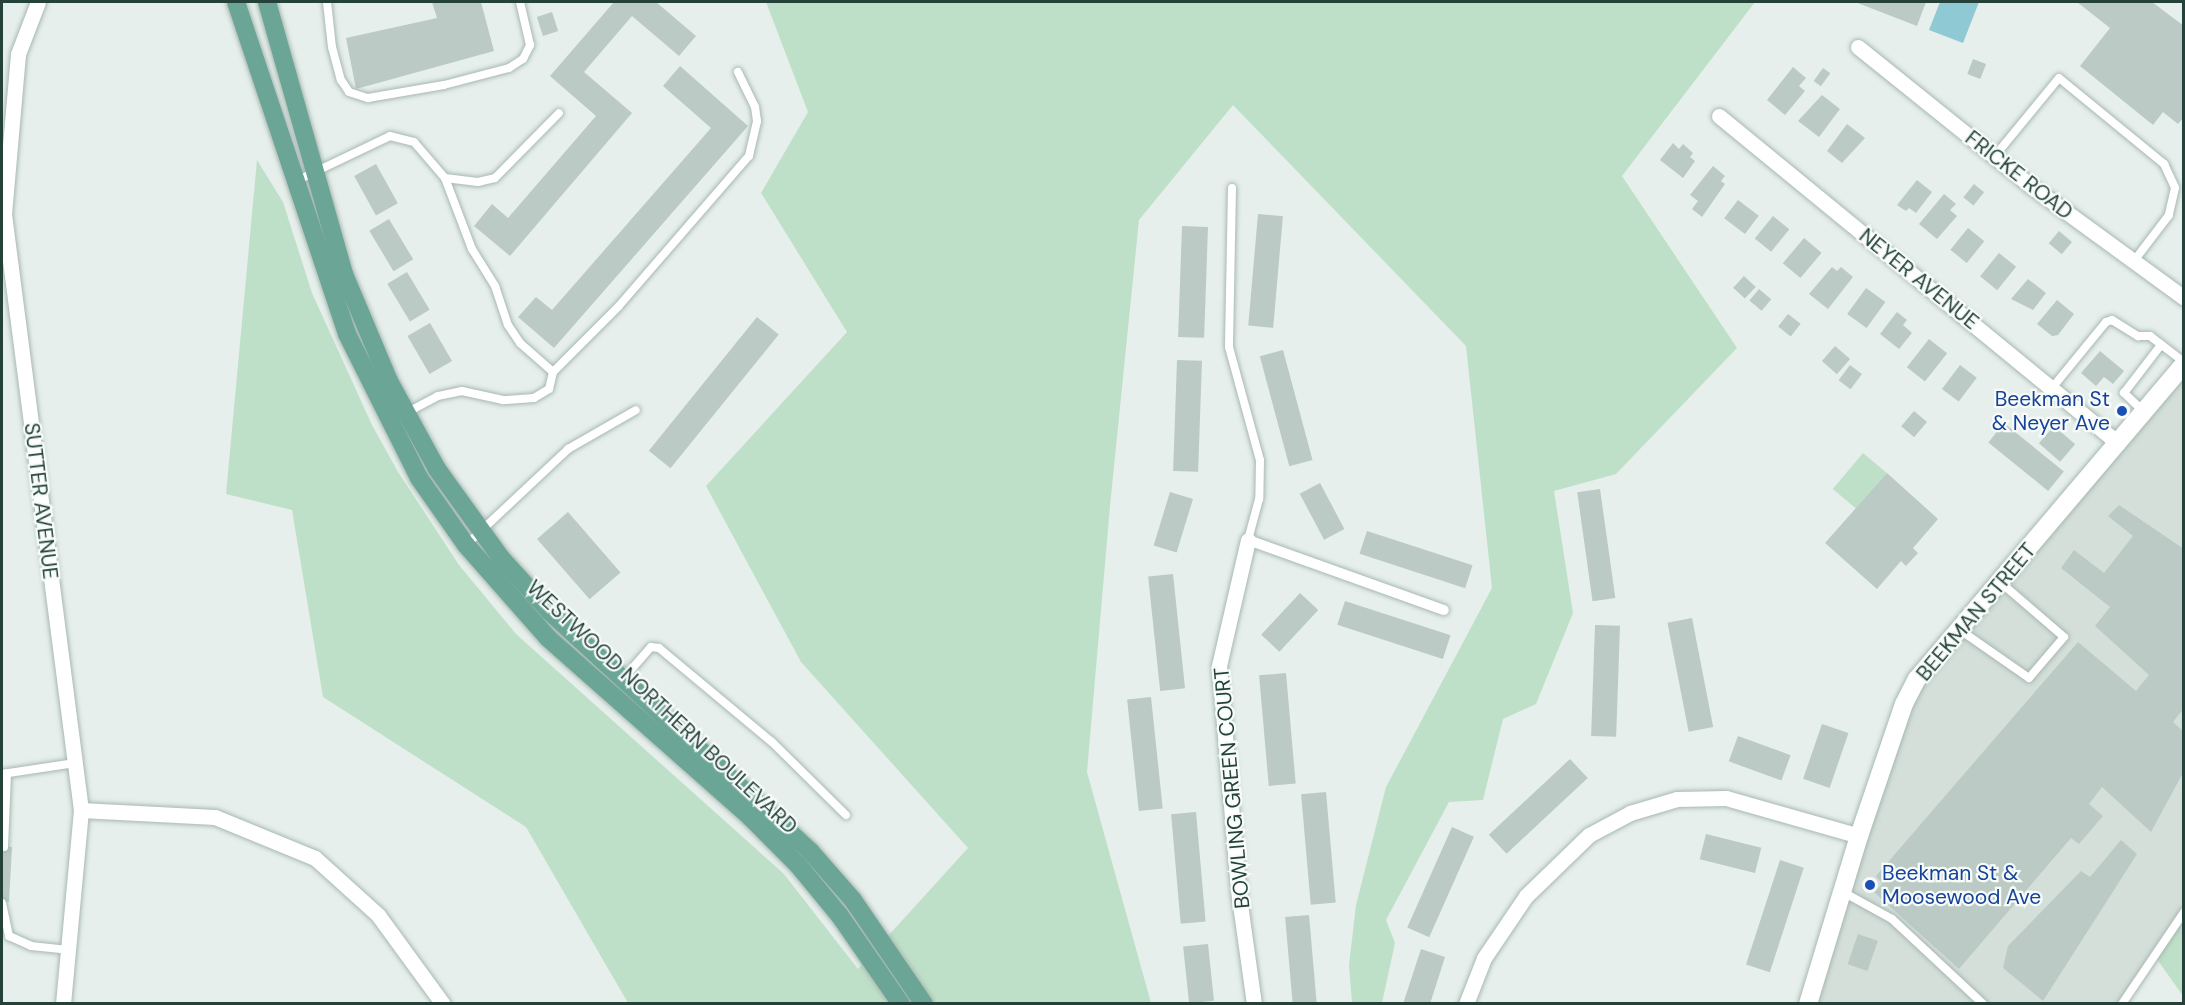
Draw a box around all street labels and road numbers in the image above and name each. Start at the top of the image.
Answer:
street label: FRICKE ROAD [1960,125,2078,225]
street label: NEYER AVENUE [1854,223,1984,335]
street label: SUTTER AVENUE [19,421,63,581]
street label: BEEKMAN STREET [1911,538,2041,686]
street label: WESTWOOD NORTHERN BOULEVARD [522,575,802,839]
street label: BOWLING GREEN COURT [1209,666,1255,910]

